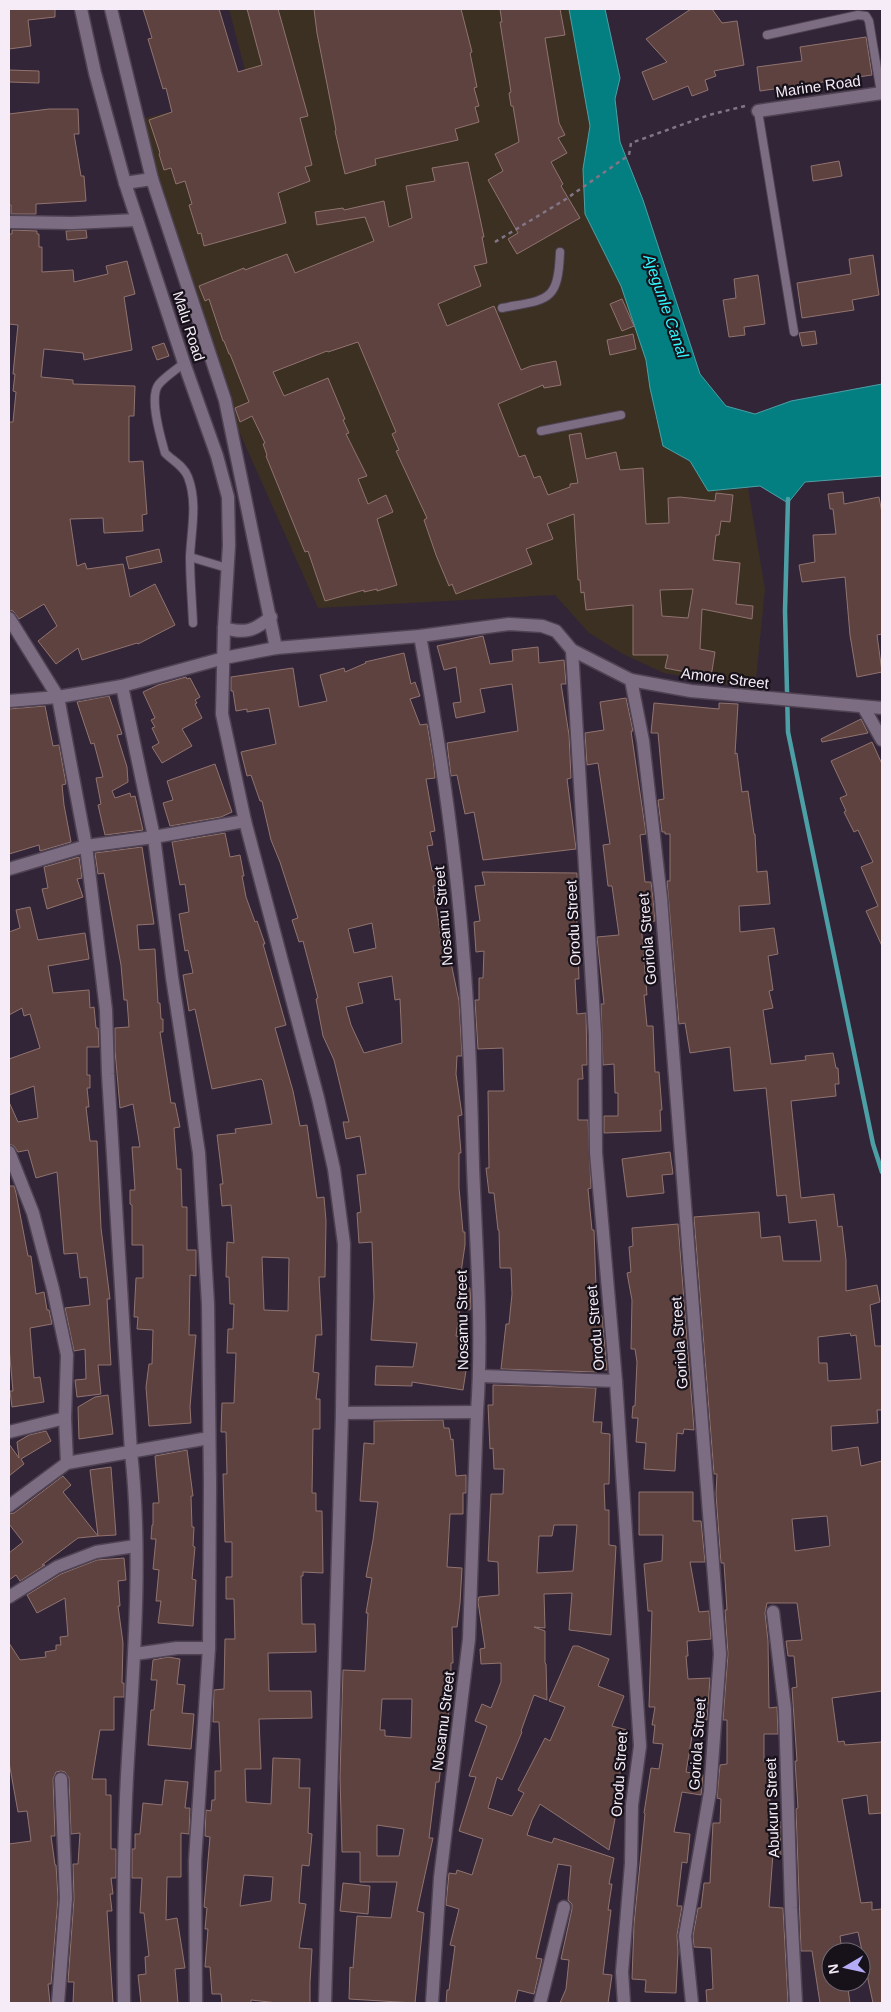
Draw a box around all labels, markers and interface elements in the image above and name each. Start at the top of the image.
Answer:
street label: Marine Road [774,72,862,100]
water label: Ajegunle Canal [640,251,692,360]
street label: Malu Road [170,289,208,363]
street label: Amore Street [680,664,771,692]
street label: Nosamu Street [430,865,456,967]
street label: Orodu Street [562,879,584,966]
street label: Goriola Street [634,891,660,986]
street label: Nosamu Street [453,1269,471,1370]
street label: Orodu Street [583,1284,607,1372]
street label: Goriola Street [667,1295,691,1390]
street label: Nosamu Street [428,1669,458,1772]
street label: Goriola Street [685,1696,709,1791]
street label: Orodu Street [608,1730,631,1817]
street label: Abukuru Street [762,1757,782,1858]
north arrow [821,1942,871,1992]
text: N [824,1963,842,1975]

